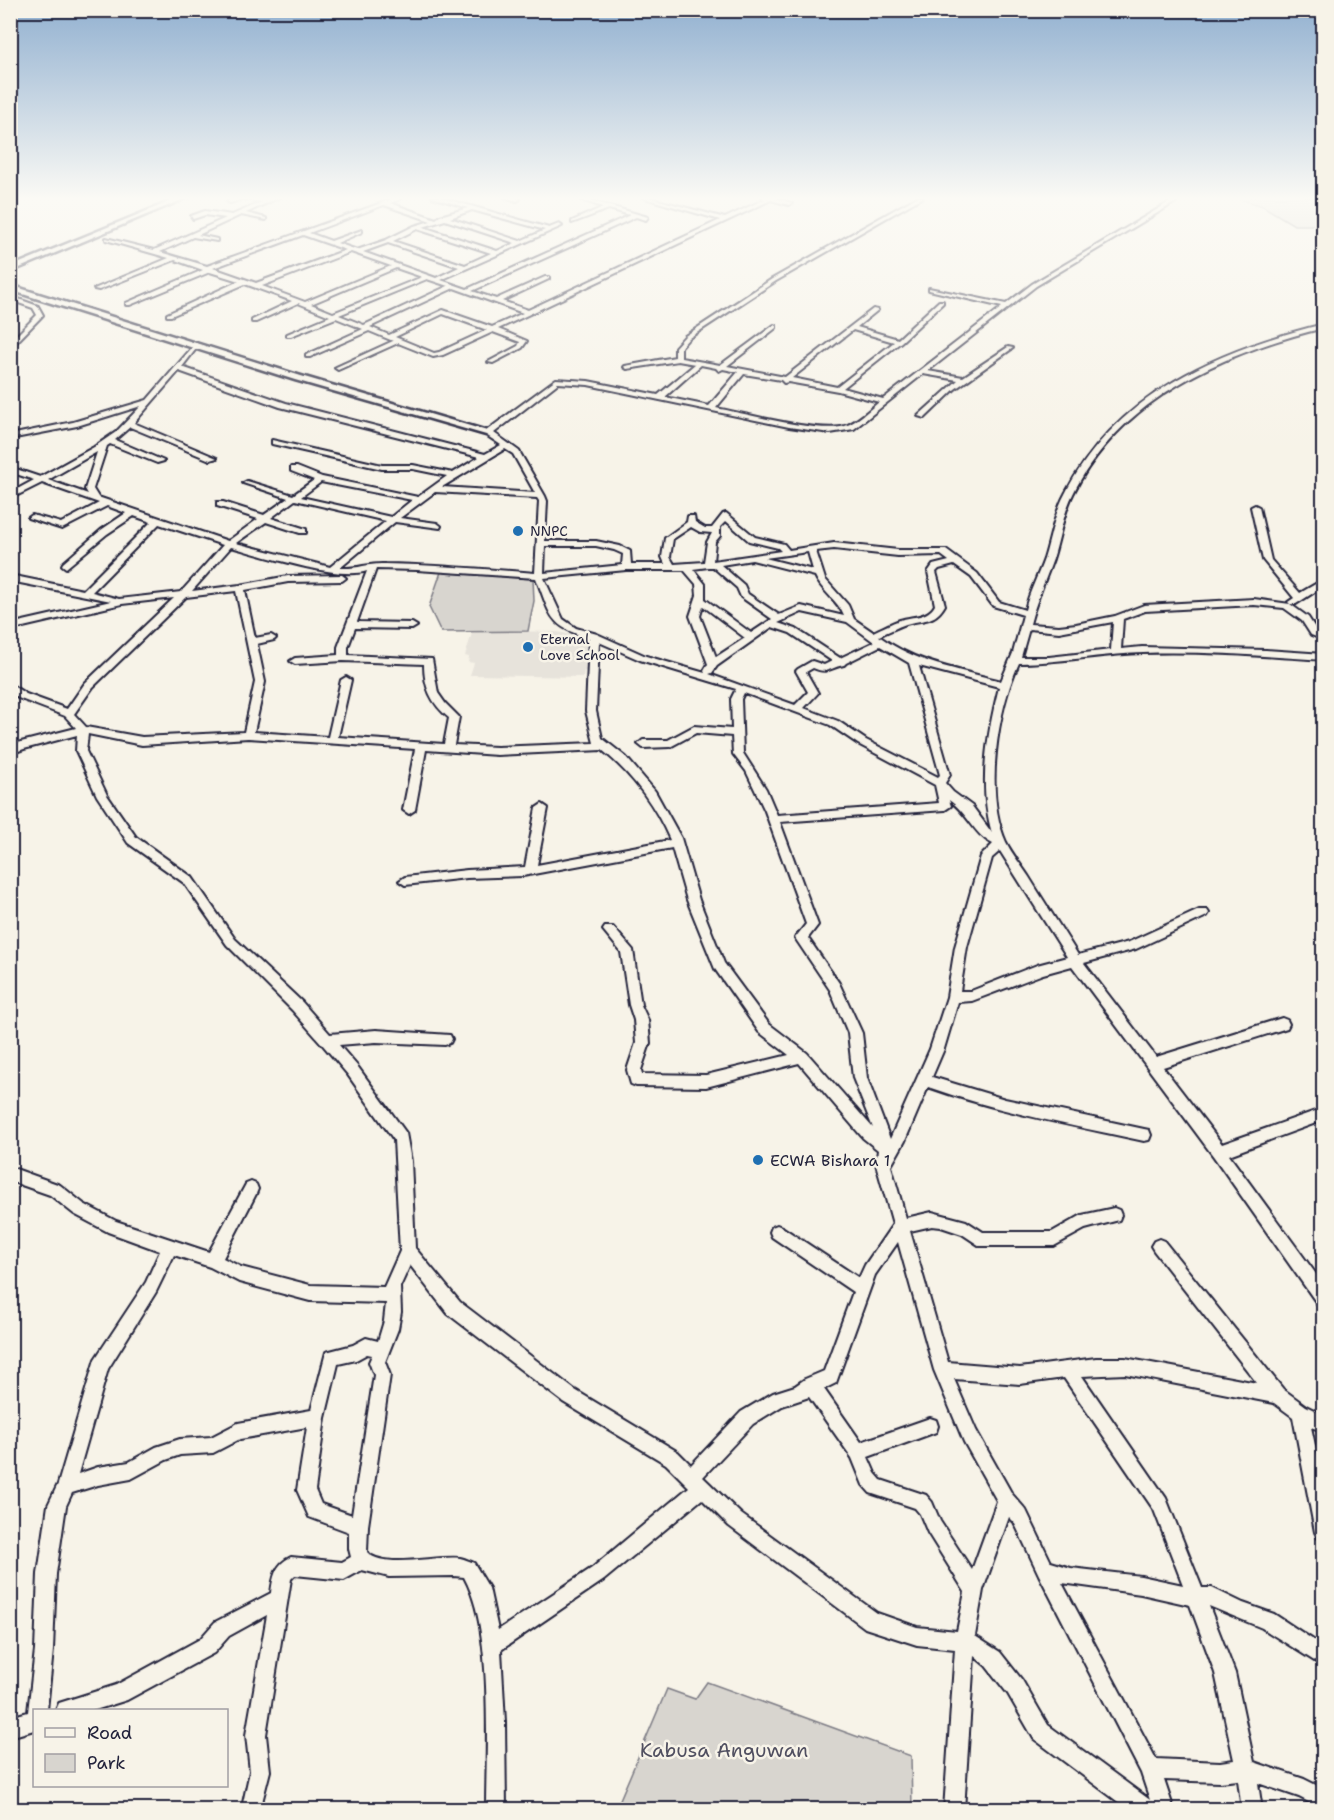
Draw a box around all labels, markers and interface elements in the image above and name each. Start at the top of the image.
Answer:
place label: NNPC [530,522,568,540]
marker: NNPC [511,524,525,538]
place label: Eternal Love School [540,630,620,664]
marker: Eternal Love School [521,640,535,654]
place label: ECWA Bishara 1 [770,1150,891,1171]
marker: ECWA Bishara 1 [751,1153,765,1167]
legend [33,1709,228,1787]
text: Road [87,1721,132,1745]
park label: Kabusa Anguwan [640,1737,808,1763]
text: Park [87,1751,126,1775]

